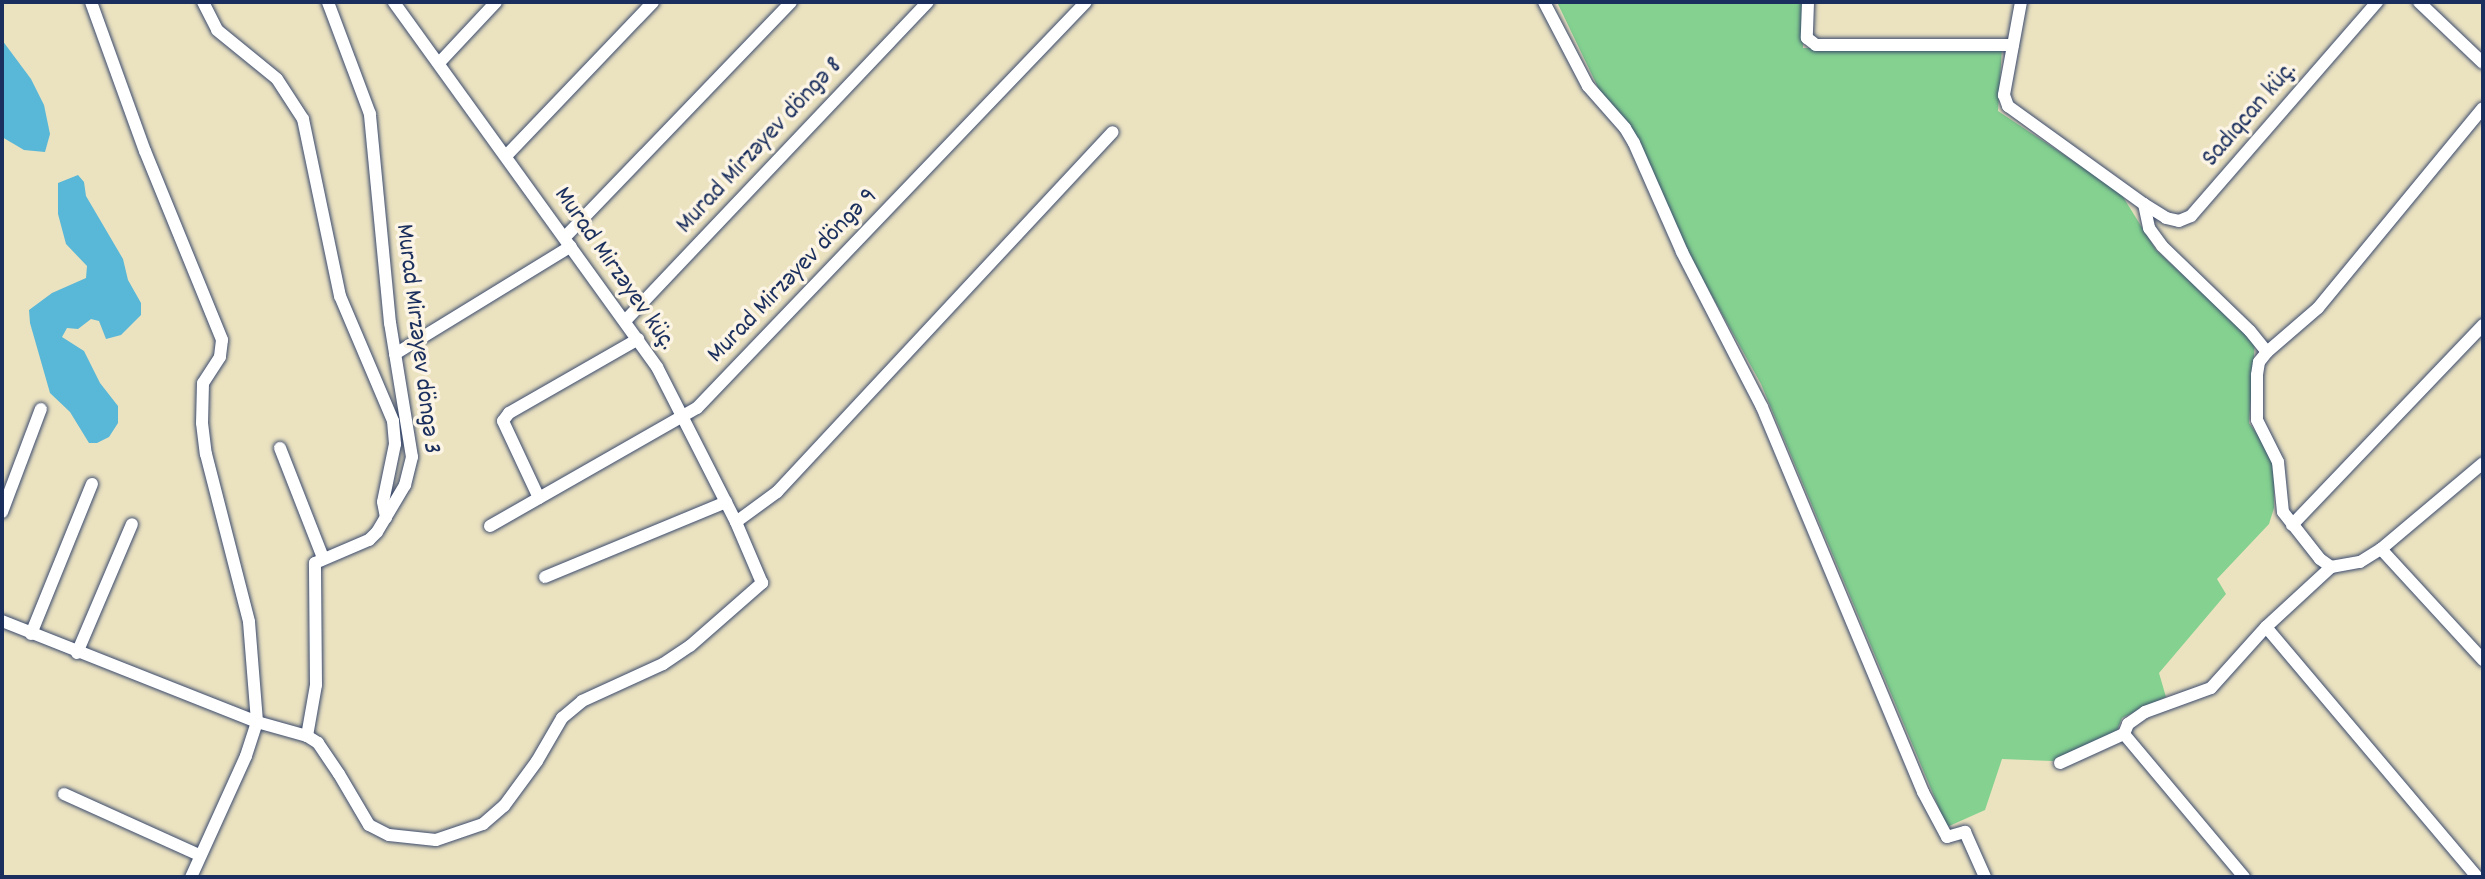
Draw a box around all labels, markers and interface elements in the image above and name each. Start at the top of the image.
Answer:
street label: Murad Mirzəyev döngə 8 [670,51,850,241]
street label: Sadıqcan küç. [2196,56,2304,174]
street label: Murad Mirzəyev küç. [546,181,682,357]
street label: Murad Mirzəyev döngə 9 [701,182,885,370]
street label: Murad Mirzəyev döngə 3 [387,222,447,456]

